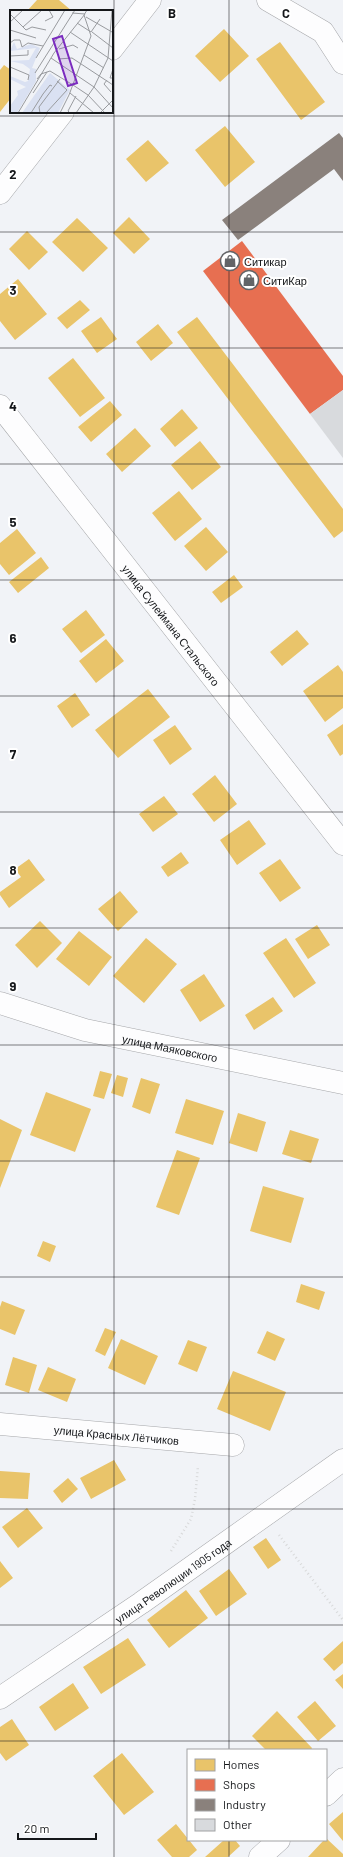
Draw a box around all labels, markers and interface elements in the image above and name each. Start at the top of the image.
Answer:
text: B [168,5,176,21]
text: C [282,5,290,21]
inset map [10,10,113,113]
text: 2 [9,166,17,182]
shop icon: Ситикар [219,250,241,272]
place label: Ситикар [244,255,287,268]
shop icon: СитиКар [238,269,260,291]
place label: СитиКар [263,274,307,287]
text: 3 [9,282,17,298]
text: 4 [9,398,17,414]
text: 5 [9,514,17,530]
street label: улица Сулеймана Стальского [120,562,223,688]
text: 6 [10,630,17,646]
text: 7 [10,746,17,762]
text: 8 [9,862,17,878]
text: 9 [10,978,17,994]
street label: улица Маяковского [121,1031,219,1064]
street label: улица Красных Лётчиков [53,1422,180,1447]
street label: улица Революции 1905 года [112,1535,234,1625]
legend [187,1749,327,1841]
text: Homes [223,1757,260,1771]
text: Shops [223,1777,256,1791]
text: Industry [223,1797,266,1811]
scale bar [18,1815,96,1841]
text: Other [223,1817,253,1831]
text: 20 m [24,1821,50,1835]

